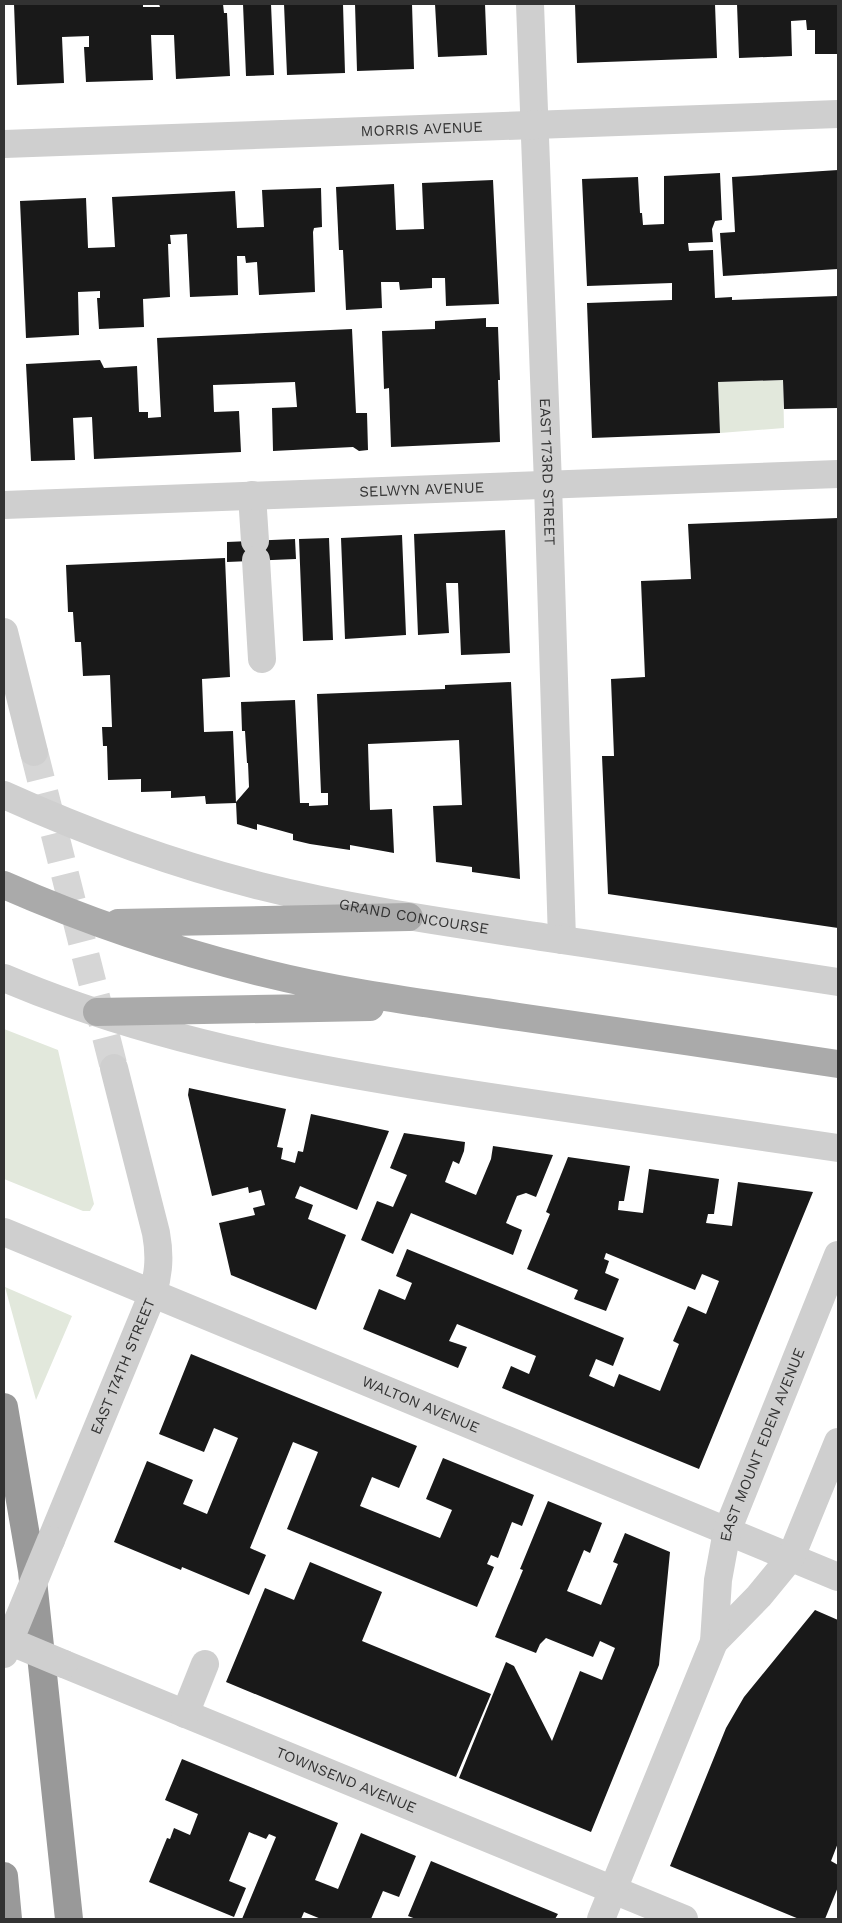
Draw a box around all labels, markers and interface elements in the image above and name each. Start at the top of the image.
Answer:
street label: MORRIS AVENUE [360,118,483,140]
street label: EAST 173RD STREET [536,398,559,546]
street label: SELWYN AVENUE [359,478,484,501]
street label: GRAND CONCOURSE [337,895,490,938]
street label: EAST 174TH STREET [87,1295,159,1437]
street label: EAST MOUNT EDEN AVENUE [716,1346,809,1543]
street label: WALTON AVENUE [359,1372,482,1437]
street label: TOWNSEND AVENUE [273,1743,419,1817]

